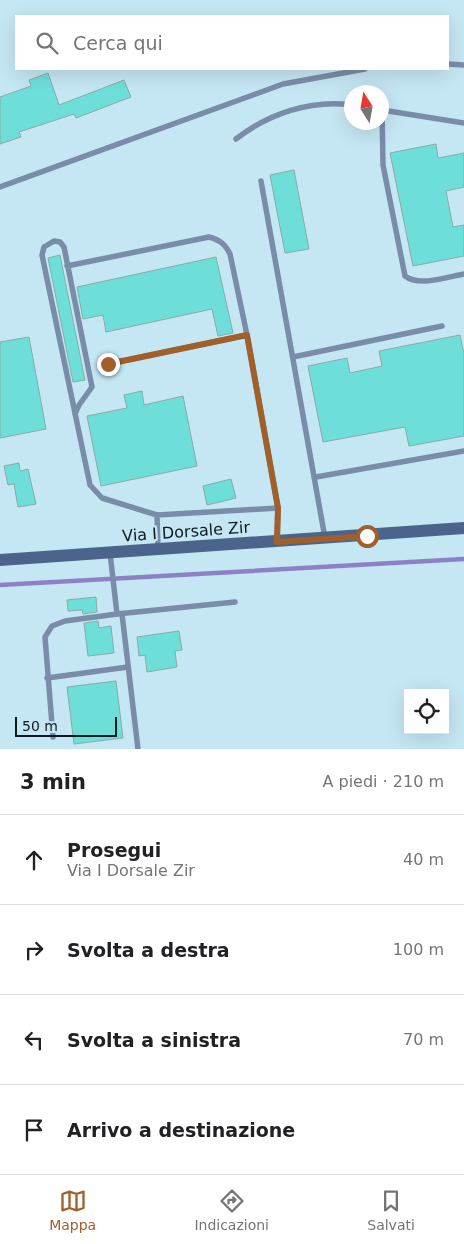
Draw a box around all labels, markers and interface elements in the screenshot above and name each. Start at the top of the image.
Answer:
search box [15,15,449,70]
icon: search [33,29,61,57]
text: Cerca qui [73,32,163,54]
north arrow [344,85,389,130]
route end [97,353,120,376]
street label: Via I Dorsale Zir [122,518,251,545]
route start [356,525,379,548]
map controls [404,689,449,734]
button: locate [404,689,449,734]
scale bar [15,714,118,737]
text: 50 m [22,718,58,734]
text: 3 min [20,770,86,794]
text: A piedi · 210 m [322,772,444,791]
text: Prosegui [67,839,161,861]
icon: ahead [20,846,48,874]
text: 40 m [403,850,444,869]
text: Via I Dorsale Zir [67,861,195,880]
icon: right [20,936,48,964]
text: Svolta a destra [67,939,230,961]
text: 100 m [393,940,444,959]
icon: left [20,1026,48,1054]
text: Svolta a sinistra [67,1029,241,1051]
text: 70 m [403,1030,444,1049]
icon: arrive [20,1116,48,1144]
text: Arrivo a destinazione [67,1119,295,1141]
tab: Mappa [49,1187,96,1233]
tab: Indicazioni [194,1187,269,1233]
tab: Salvati [367,1187,415,1233]

